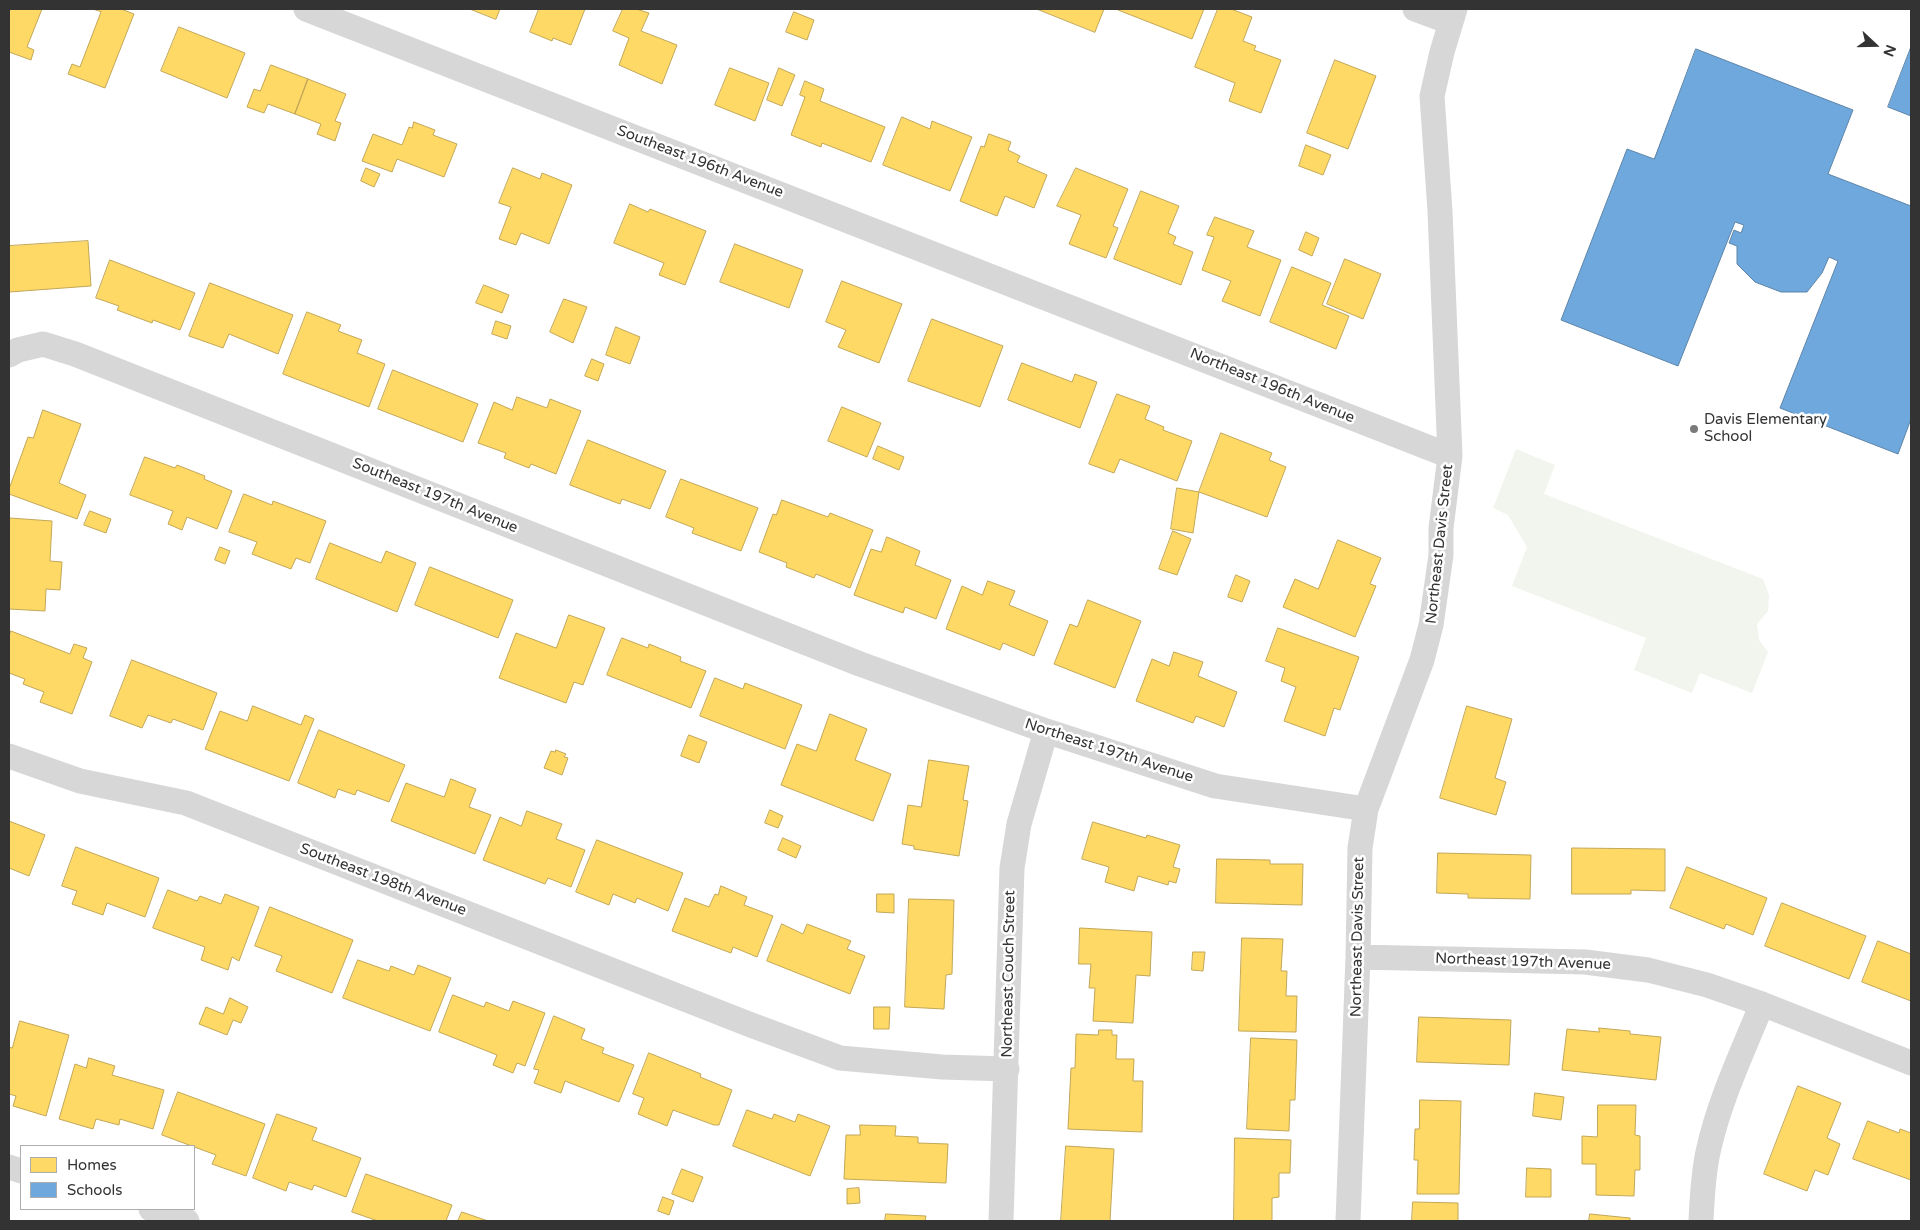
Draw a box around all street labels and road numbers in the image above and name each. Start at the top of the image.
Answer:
street label: Southeast 196th Avenue [614,122,786,202]
street label: Northeast 196th Avenue [1187,345,1357,427]
street label: Southeast 197th Avenue [350,455,520,537]
street label: Northeast Davis Street [1423,463,1457,625]
street label: Northeast 197th Avenue [1023,715,1195,787]
street label: Southeast 198th Avenue [297,840,469,920]
street label: Northeast Davis Street [1348,857,1368,1017]
street label: Northeast Couch Street [999,890,1019,1058]
street label: Northeast 197th Avenue [1435,950,1611,974]

